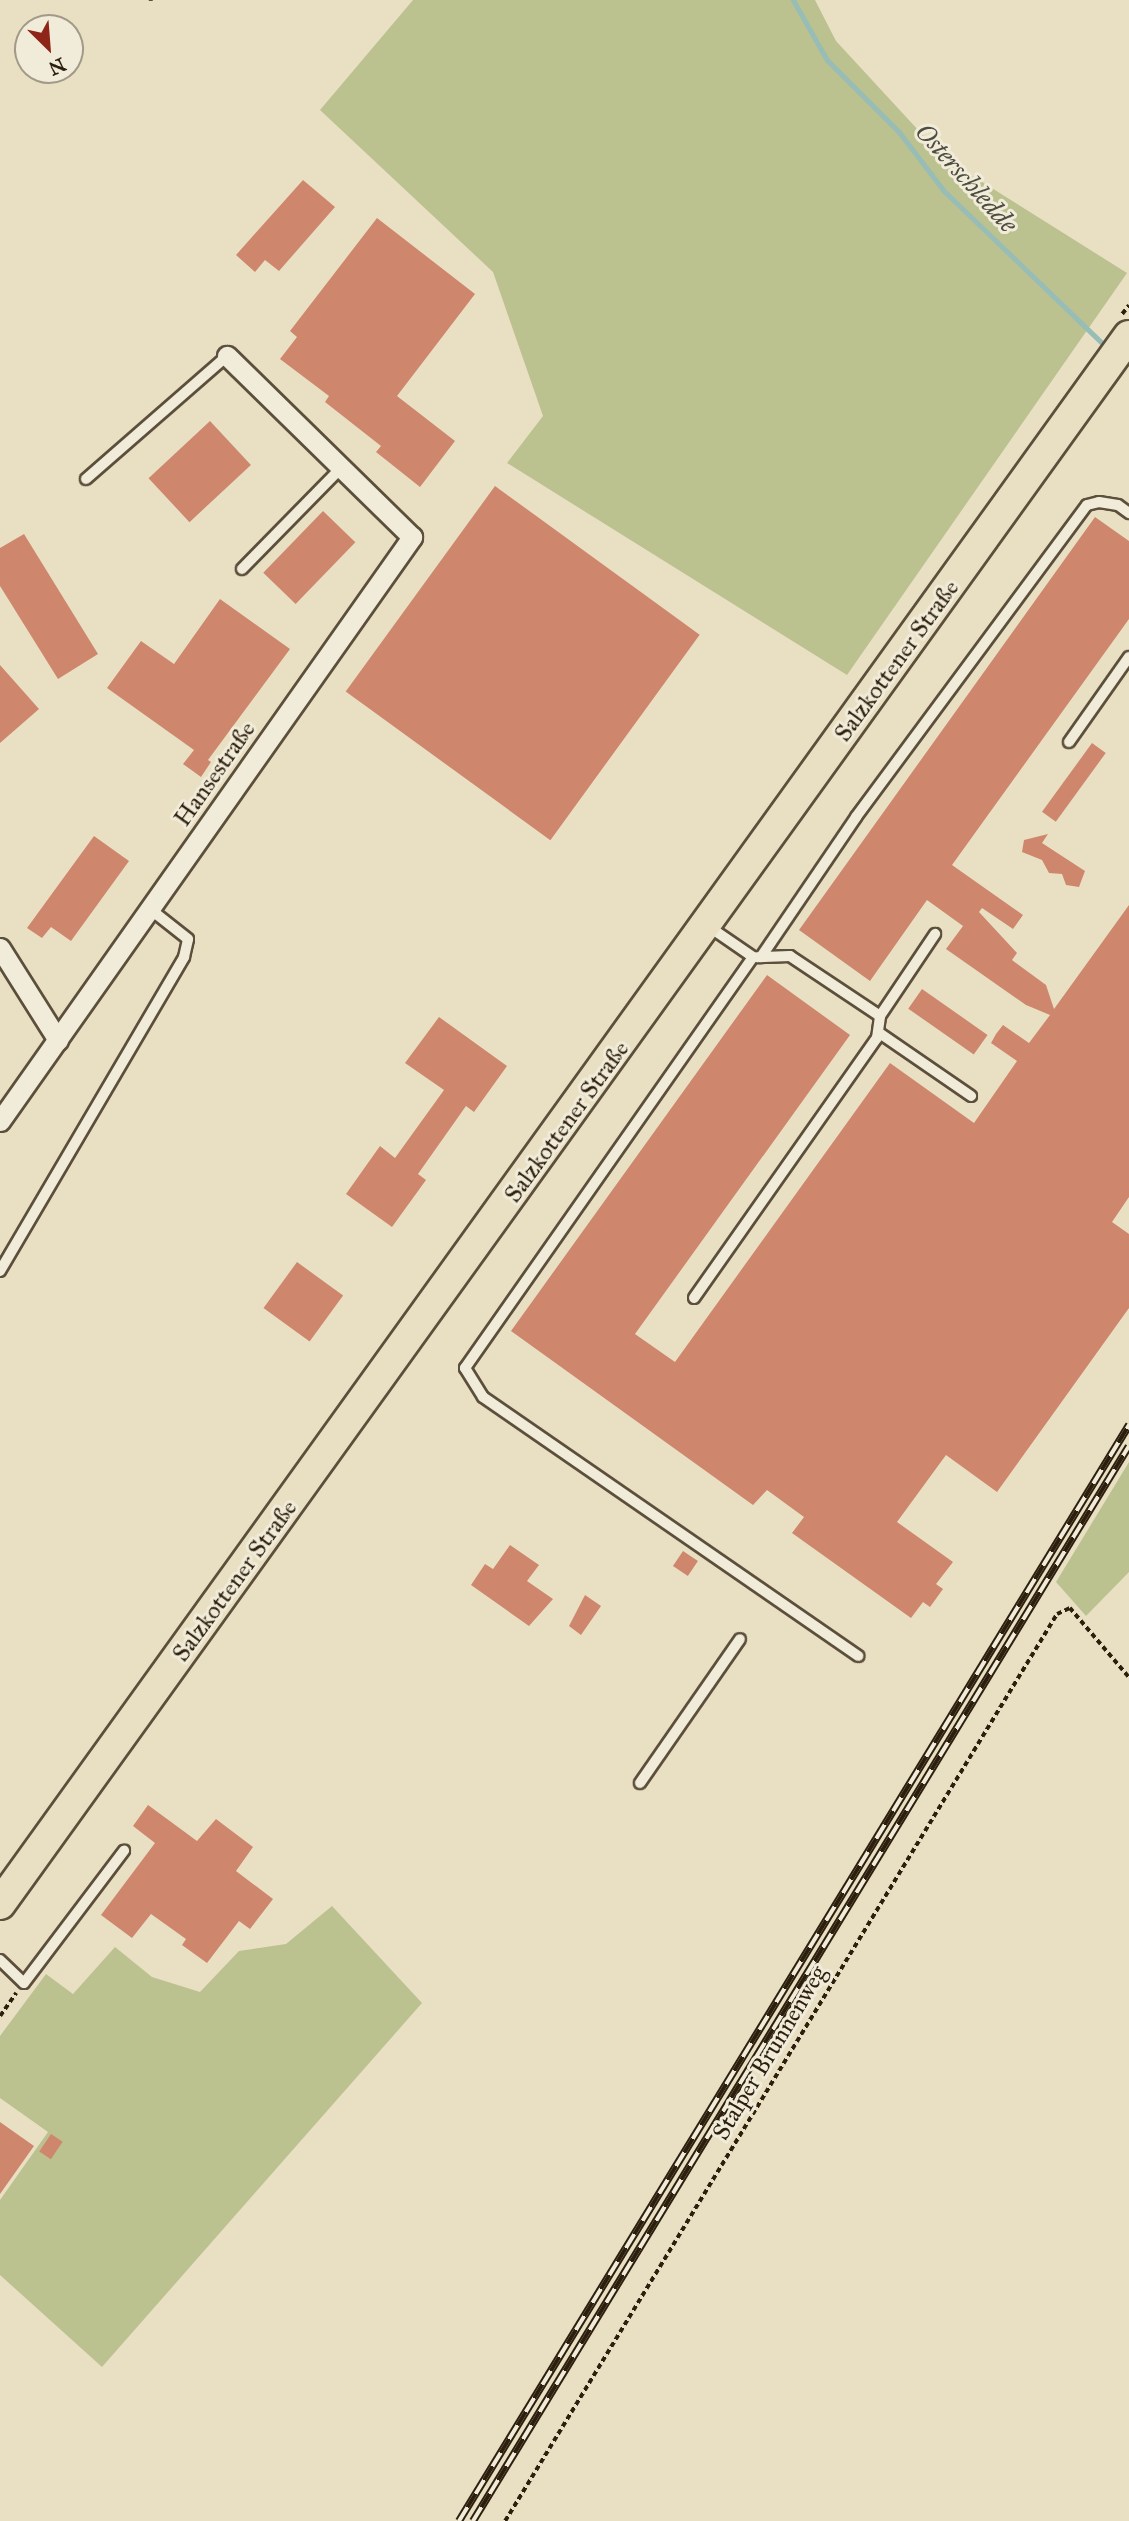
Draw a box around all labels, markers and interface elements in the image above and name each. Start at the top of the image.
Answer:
north arrow [14,14,84,84]
text: N [45,53,69,81]
water label: Osterschledde [909,117,1023,239]
street label: Salzkottener Straße [829,575,965,747]
street label: Hansestraße [168,716,262,832]
street label: Salzkottener Straße [499,1036,635,1208]
street label: Salzkottener Straße [167,1495,303,1667]
street label: Stalper Brunnenweg [707,1961,833,2145]

